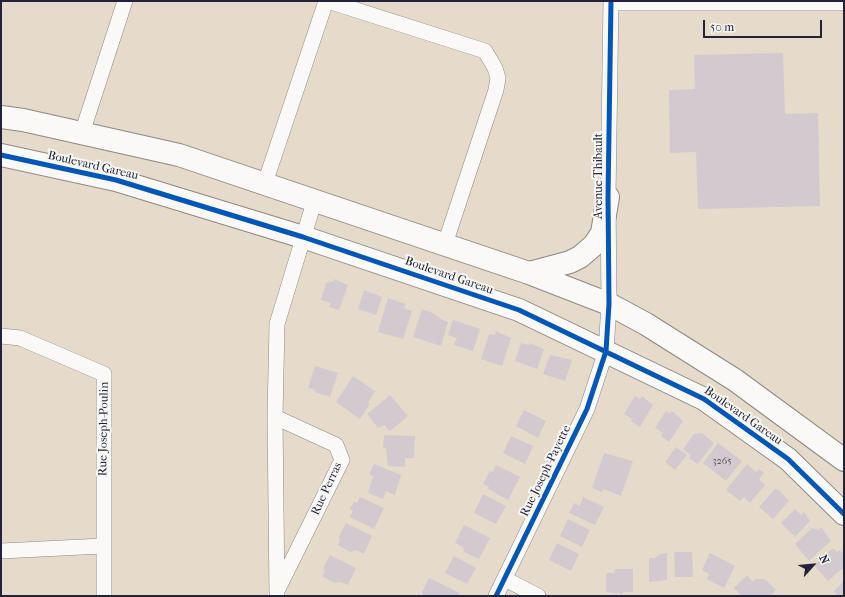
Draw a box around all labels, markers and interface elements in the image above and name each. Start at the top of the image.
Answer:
scale bar [705,12,824,38]
text: 50 m [710,20,734,34]
street label: Avenue Thibault [592,133,606,219]
street label: Boulevard Gareau [46,149,140,183]
street label: Boulevard Gareau [403,254,495,298]
street label: Rue Joseph-Poulin [96,382,112,476]
street label: Boulevard Gareau [701,384,785,448]
street label: Rue Joseph-Payette [518,423,574,519]
house number: 3265 [713,456,731,468]
street label: Rue Perras [308,460,346,518]
north arrow [793,545,833,585]
text: N [816,553,832,566]

